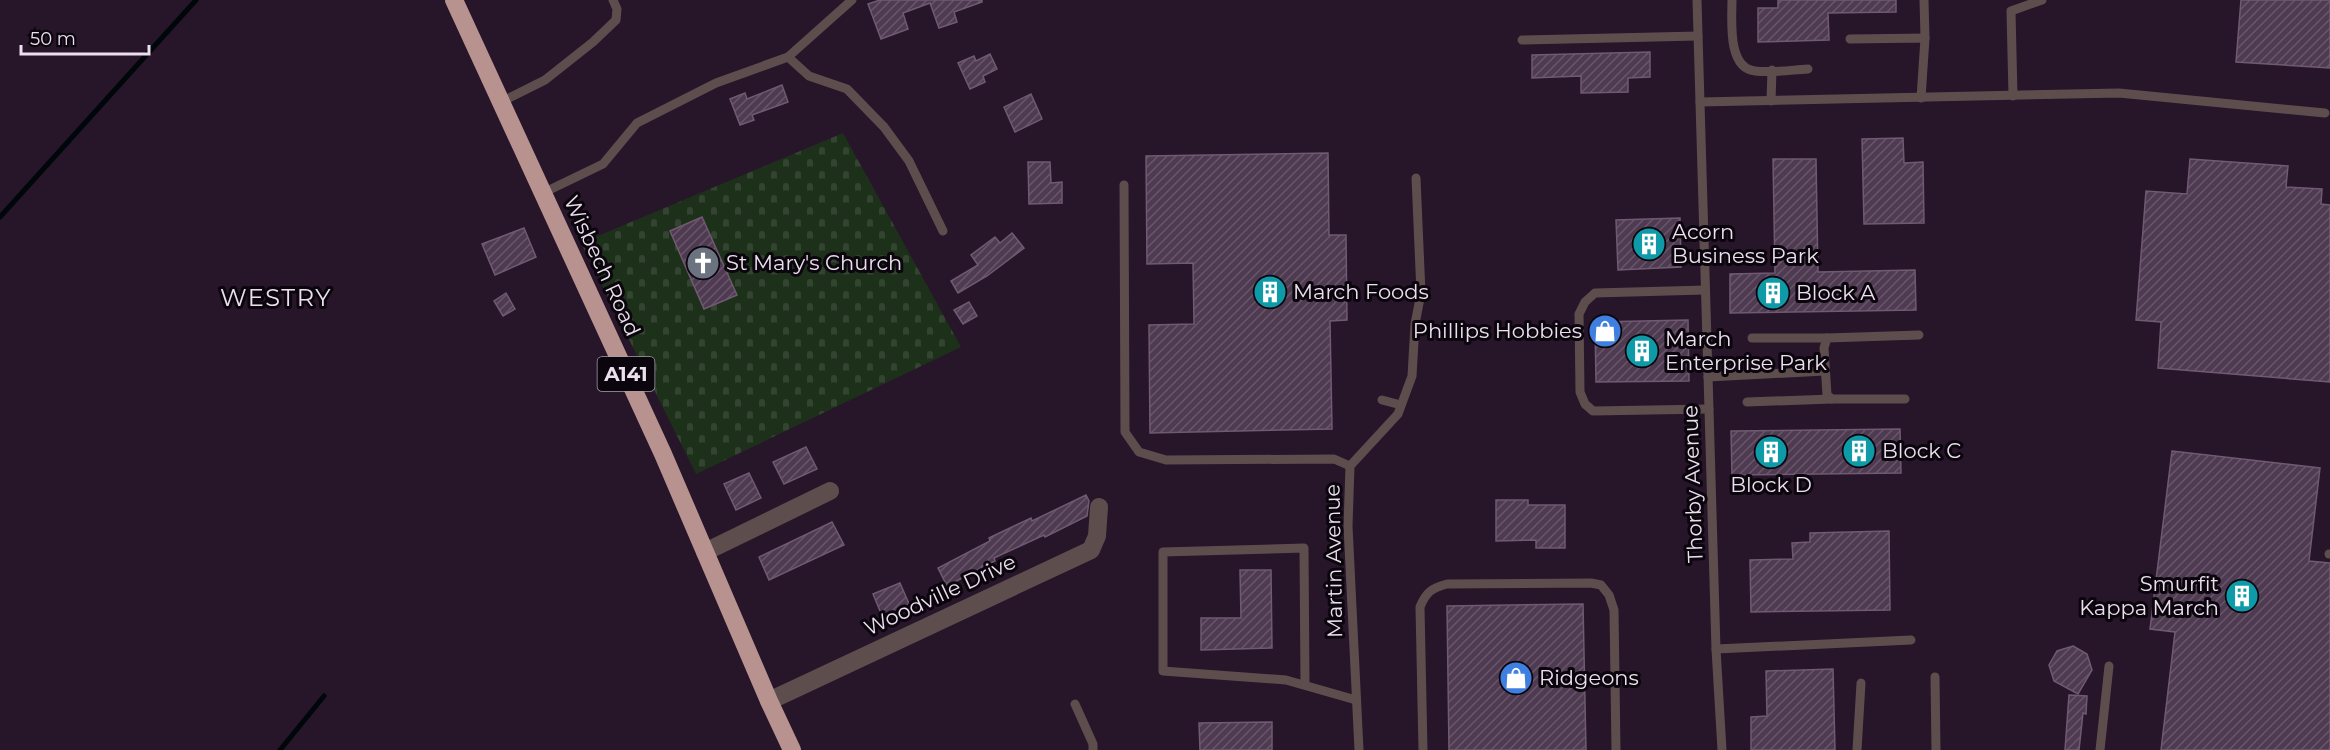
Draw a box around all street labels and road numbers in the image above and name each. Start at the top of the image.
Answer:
street label: Wisbech Road [559,192,646,340]
road number: A141 [598,357,654,391]
street label: Thorby Avenue [1677,405,1708,563]
street label: Martin Avenue [1320,484,1347,638]
street label: Woodville Drive [860,549,1020,641]

